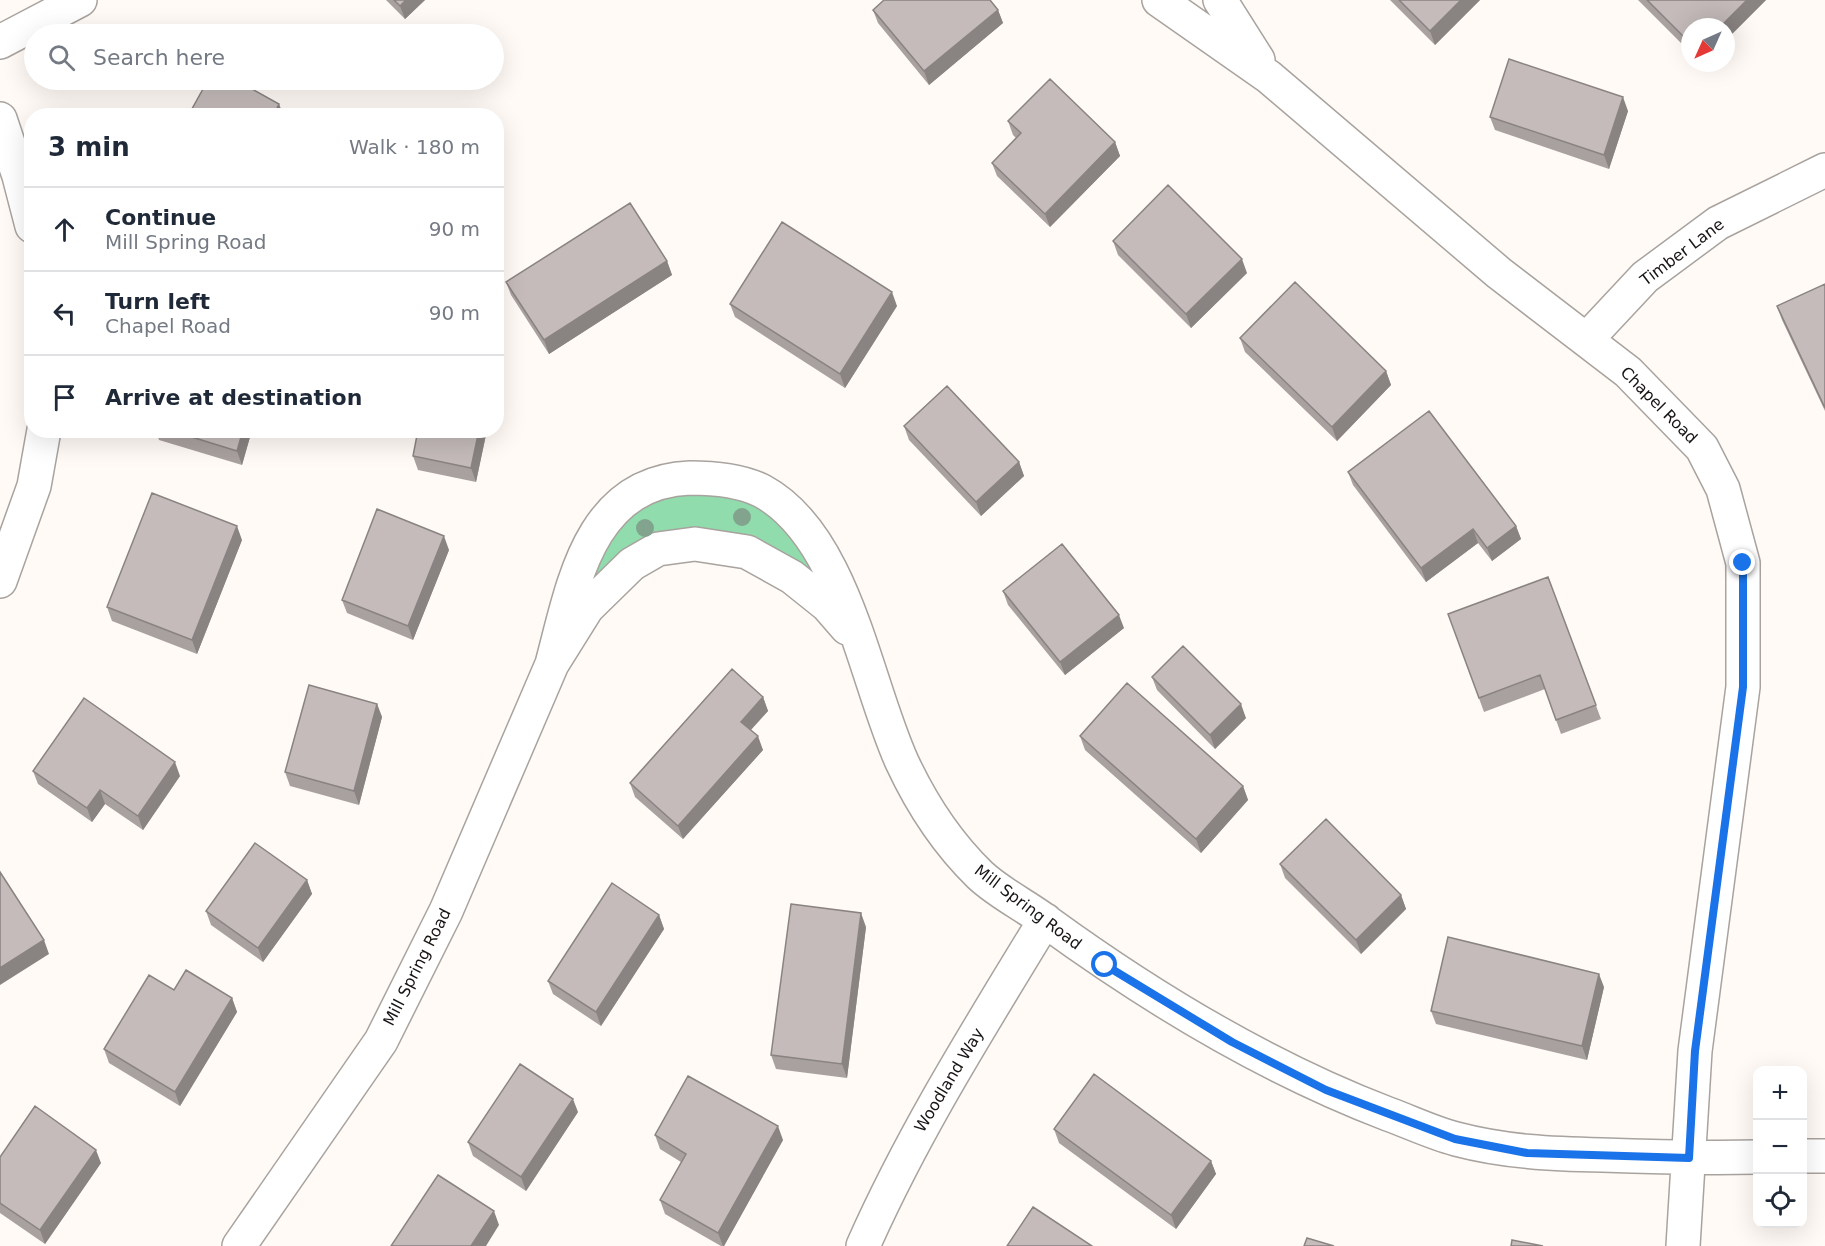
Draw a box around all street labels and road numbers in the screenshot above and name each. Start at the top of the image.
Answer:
street label: Timber Lane [1636,214,1728,290]
street label: Chapel Road [1617,363,1701,447]
street label: Mill Spring Road [971,861,1085,953]
street label: Mill Spring Road [379,905,455,1029]
street label: Woodland Way [910,1024,988,1136]

